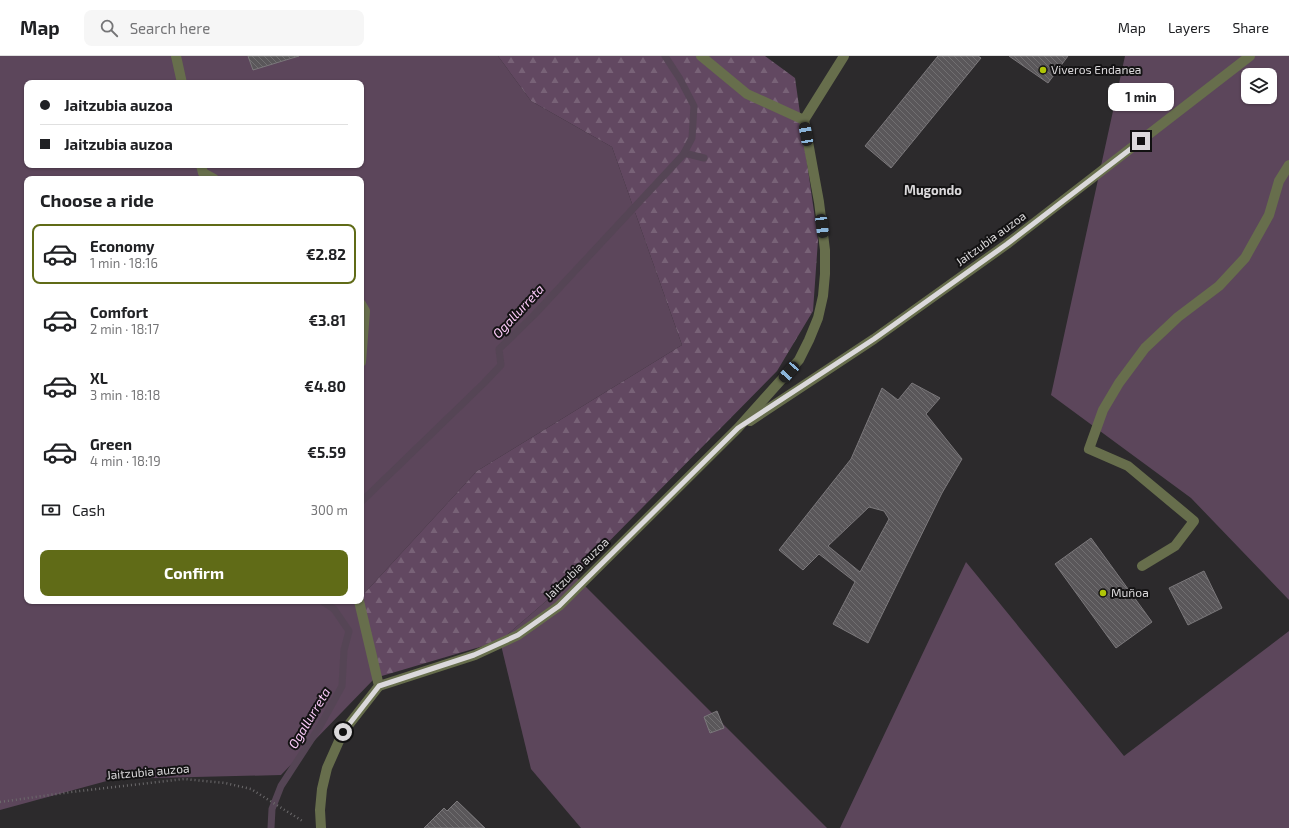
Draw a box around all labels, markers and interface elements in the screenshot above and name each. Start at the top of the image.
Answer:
search box [84,10,364,46]
text: Map [20,16,60,39]
icon: search [98,17,120,39]
text: Search here [130,19,210,37]
text: Map [1118,19,1146,36]
text: Layers [1168,19,1210,36]
text: Share [1232,19,1269,36]
place label: Viveros Endanea [1051,62,1141,76]
marker: Viveros Endanea [1038,65,1048,75]
map controls [1241,68,1277,104]
button: layers [1241,68,1277,104]
callout: 1 min [1108,83,1174,111]
text: 1 min [1125,89,1157,105]
text: Jaitzubia auzoa [64,96,173,114]
car [798,121,814,147]
route end [1132,132,1150,150]
text: Jaitzubia auzoa [64,135,173,153]
district label: Mugondo [904,182,962,198]
text: Choose a ride [40,189,154,211]
street label: Jaitzubia auzoa [953,208,1028,268]
car [815,213,829,239]
icon: car [42,236,78,272]
text: Economy [90,237,155,255]
text: €2.82 [306,245,346,263]
text: 1 min · 18:16 [90,255,158,271]
water label: Ogallurreta [489,281,547,341]
icon: car [42,302,78,338]
text: Comfort [90,303,148,321]
text: €3.81 [308,311,346,329]
text: 2 min · 18:17 [90,321,159,337]
car [777,359,801,385]
icon: car [42,368,78,404]
text: XL [90,369,108,387]
text: €4.80 [304,377,346,395]
text: 3 min · 18:18 [90,387,160,403]
icon: car [42,434,78,470]
text: Green [90,435,132,453]
text: €5.59 [307,443,346,461]
text: 4 min · 18:19 [90,453,161,469]
icon: cash [40,499,62,521]
text: Cash [72,501,105,519]
text: 300 m [311,502,348,518]
street label: Jaitzubia auzoa [542,534,611,602]
button: Confirm [40,550,348,596]
place label: Muñoa [1111,585,1149,599]
marker: Muñoa [1098,588,1108,598]
water label: Ogallurreta [285,685,333,751]
route start [334,723,352,741]
street label: Jaitzubia auzoa [106,760,190,782]

